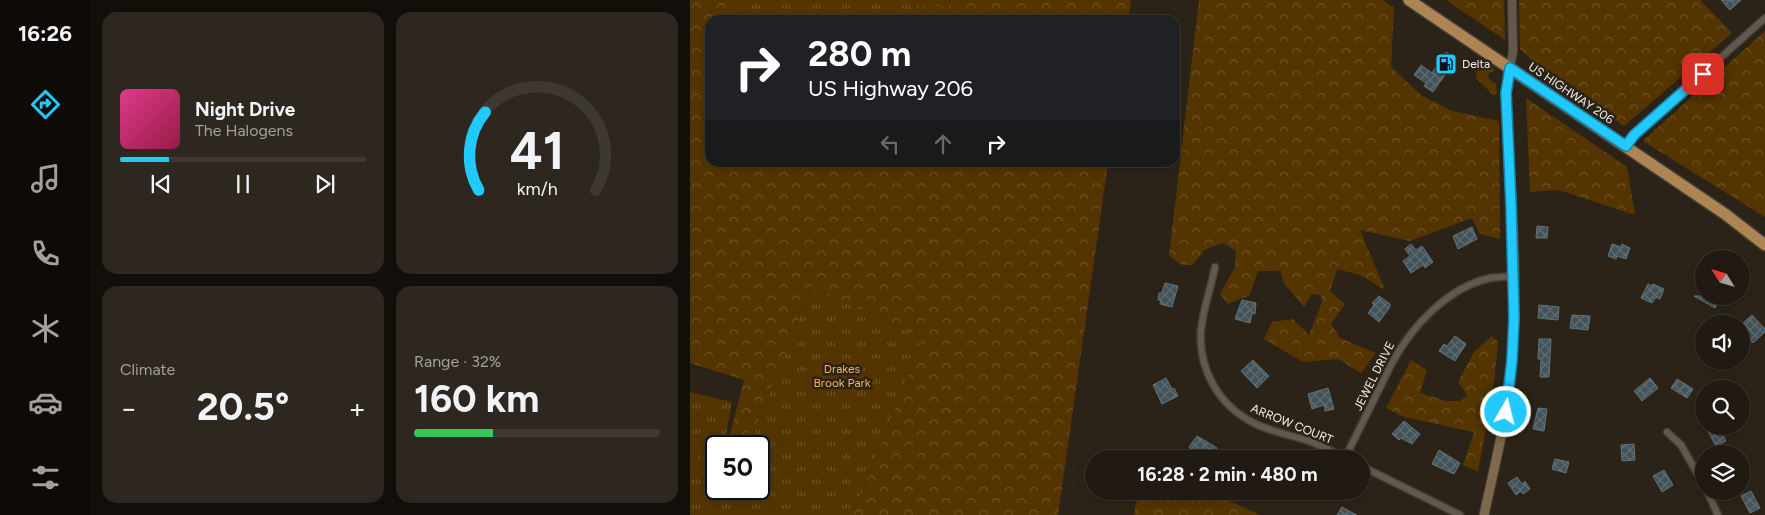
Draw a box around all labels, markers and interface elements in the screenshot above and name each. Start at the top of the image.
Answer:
text: 16:26 [18,20,72,47]
text: 280 m [808,33,911,75]
icon: right [725,35,790,100]
fuel station icon: Delta [1434,52,1458,76]
pin [1682,53,1724,95]
place label: Delta [1462,57,1490,71]
street label: US HIGHWAY 206 [1526,59,1616,127]
icon: arrive [1689,60,1717,88]
text: US Highway 206 [808,75,973,102]
icon: directions [28,87,63,122]
text: Night Drive [195,98,295,121]
text: 41 [510,120,564,182]
text: The Halogens [195,121,293,140]
icon: left [876,130,904,158]
icon: ahead [929,130,957,158]
icon: right [982,130,1010,158]
icon: music [28,161,63,196]
icon: previous [147,170,175,198]
icon: pause [229,170,257,198]
icon: next [311,170,339,198]
text: km/h [517,178,557,199]
icon: phone [28,236,63,271]
north arrow [1695,250,1750,305]
map controls [1695,250,1750,500]
icon: climate [28,311,63,346]
button: sound [1695,315,1750,370]
street label: JEWEL DRIVE [1351,339,1397,413]
text: Range · 32% [414,352,501,371]
text: Climate [120,360,175,379]
park label: Drakes Brook Park [814,362,871,390]
text: 160 km [414,376,539,422]
button: search [1695,380,1750,435]
text: 20.5° [197,384,289,430]
icon: car [28,385,63,420]
position arrow [1479,385,1531,437]
text: − [120,391,137,425]
text: + [349,391,366,425]
street label: ARROW COURT [1249,401,1335,447]
speed limit sign: 50 [705,435,770,500]
button: layers [1695,445,1750,500]
icon: filters [28,460,63,495]
text: 16:28 · 2 min · 480 m [1137,463,1318,486]

